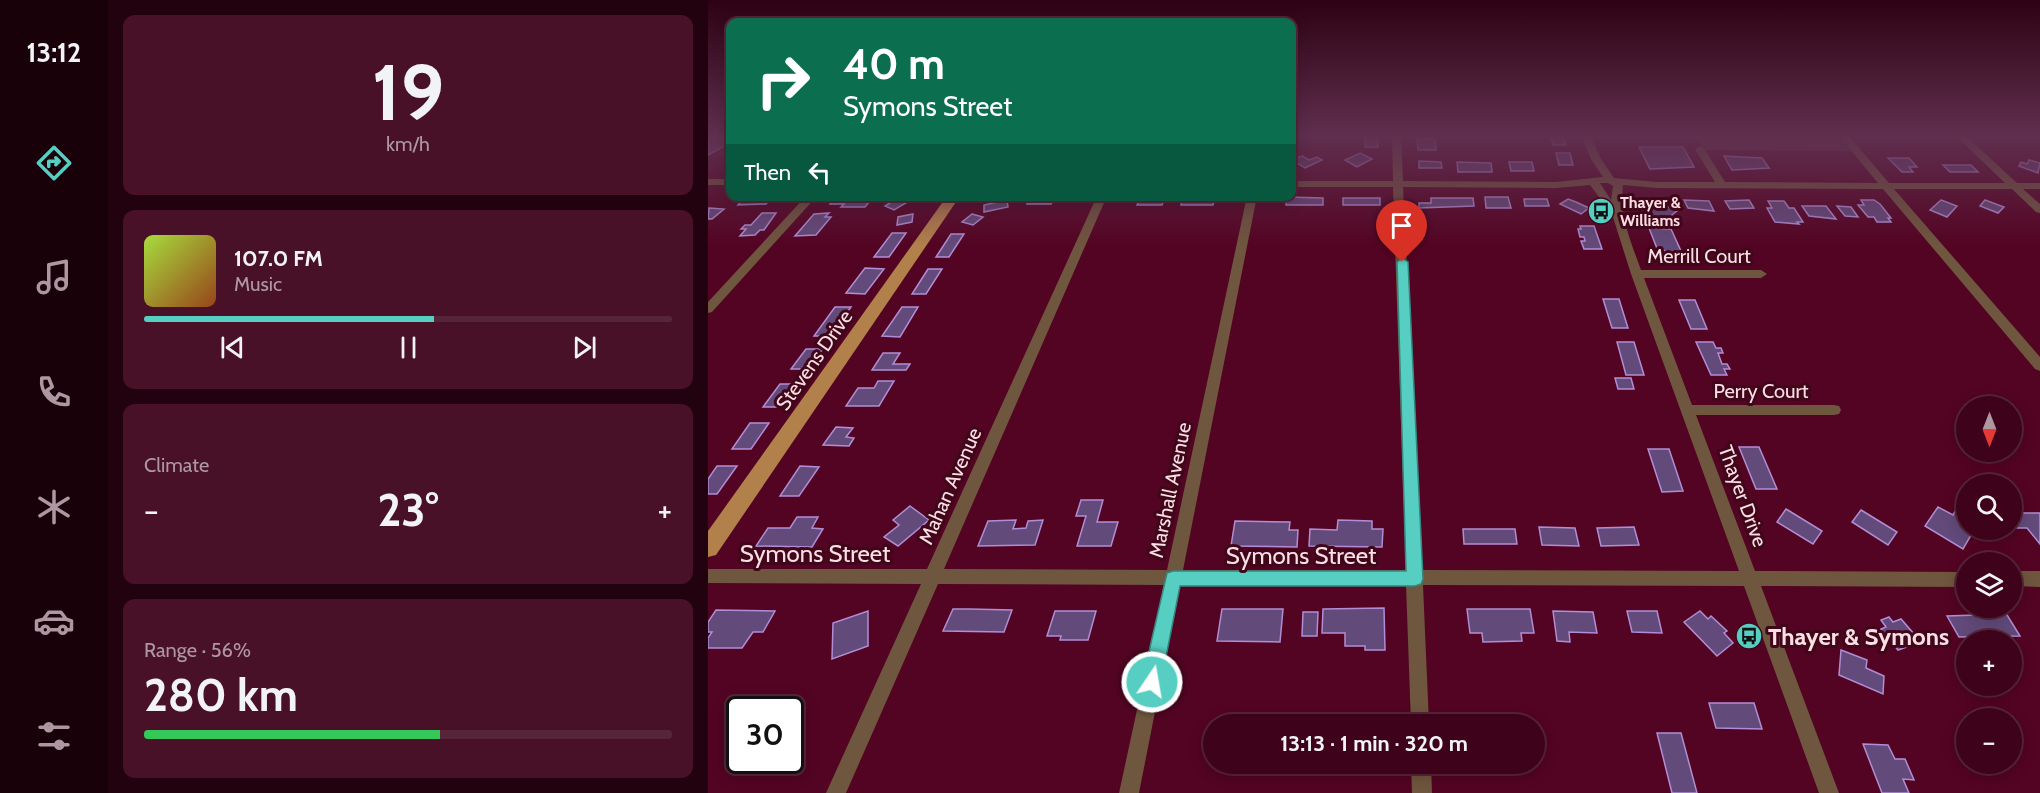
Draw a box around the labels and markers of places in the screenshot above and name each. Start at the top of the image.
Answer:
place label: Thayer & Williams [1620,193,1681,230]
bus stop icon: Thayer & Williams [1586,196,1616,226]
pin [1376,200,1427,262]
bus stop icon: Thayer & Symons [1734,621,1764,651]
place label: Thayer & Symons [1768,622,1949,651]

